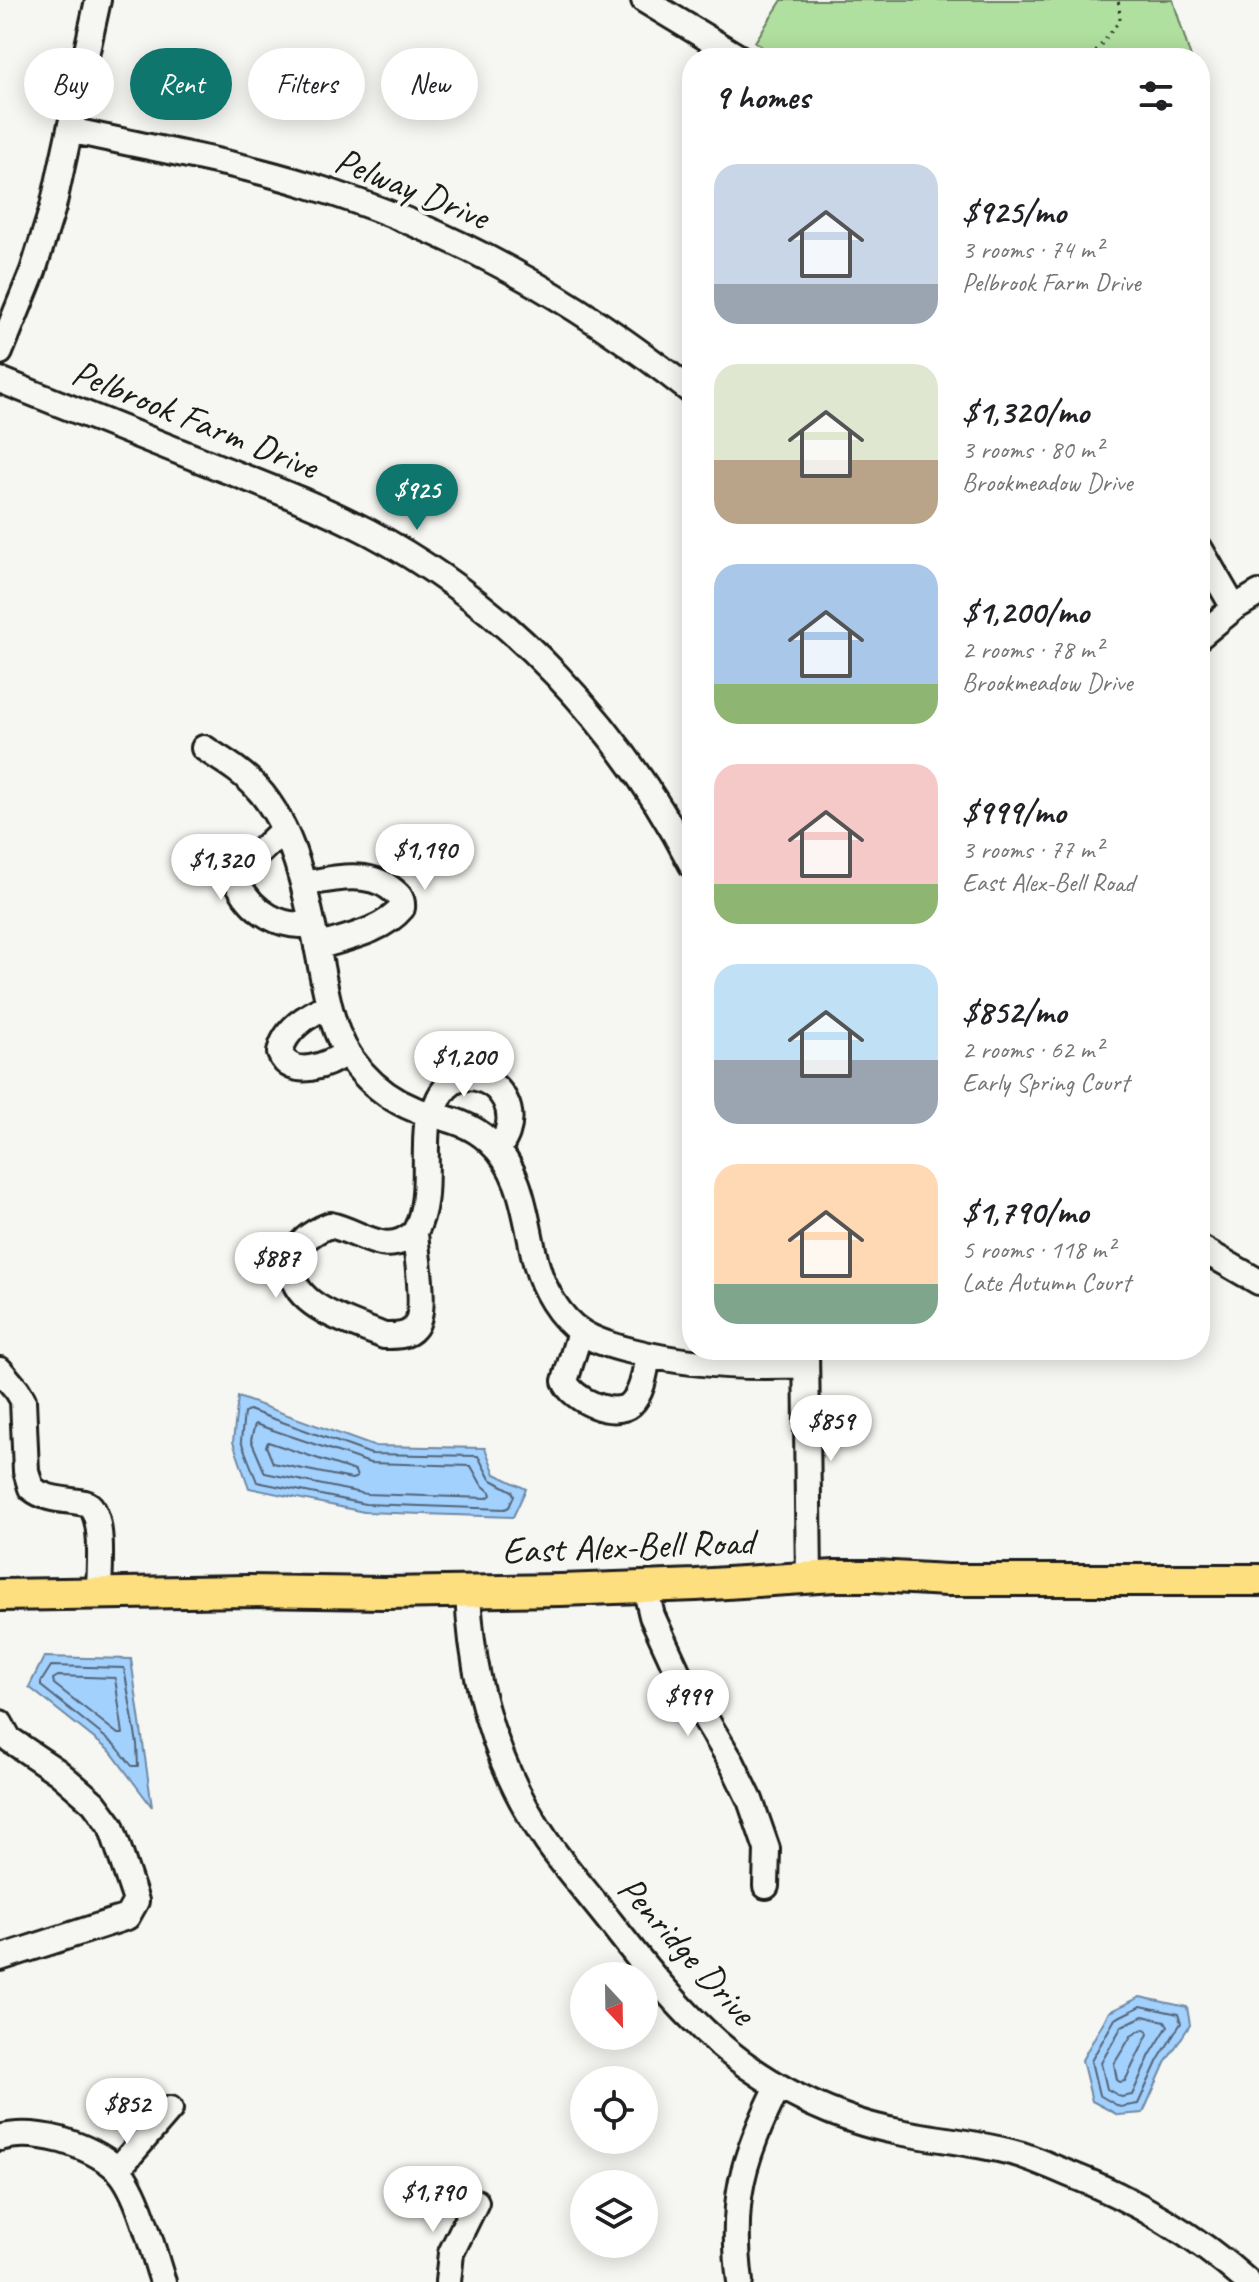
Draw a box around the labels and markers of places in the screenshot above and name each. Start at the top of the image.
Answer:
pin: $925 [370,464,464,532]
pin: $1,190 [360,824,490,892]
pin: $1,320 [156,834,286,902]
pin: $1,200 [399,1031,529,1099]
pin: $887 [229,1232,323,1300]
pin: $859 [784,1395,878,1463]
pin: $999 [641,1670,735,1738]
pin: $852 [80,2078,174,2146]
pin: $1,790 [368,2166,498,2234]

